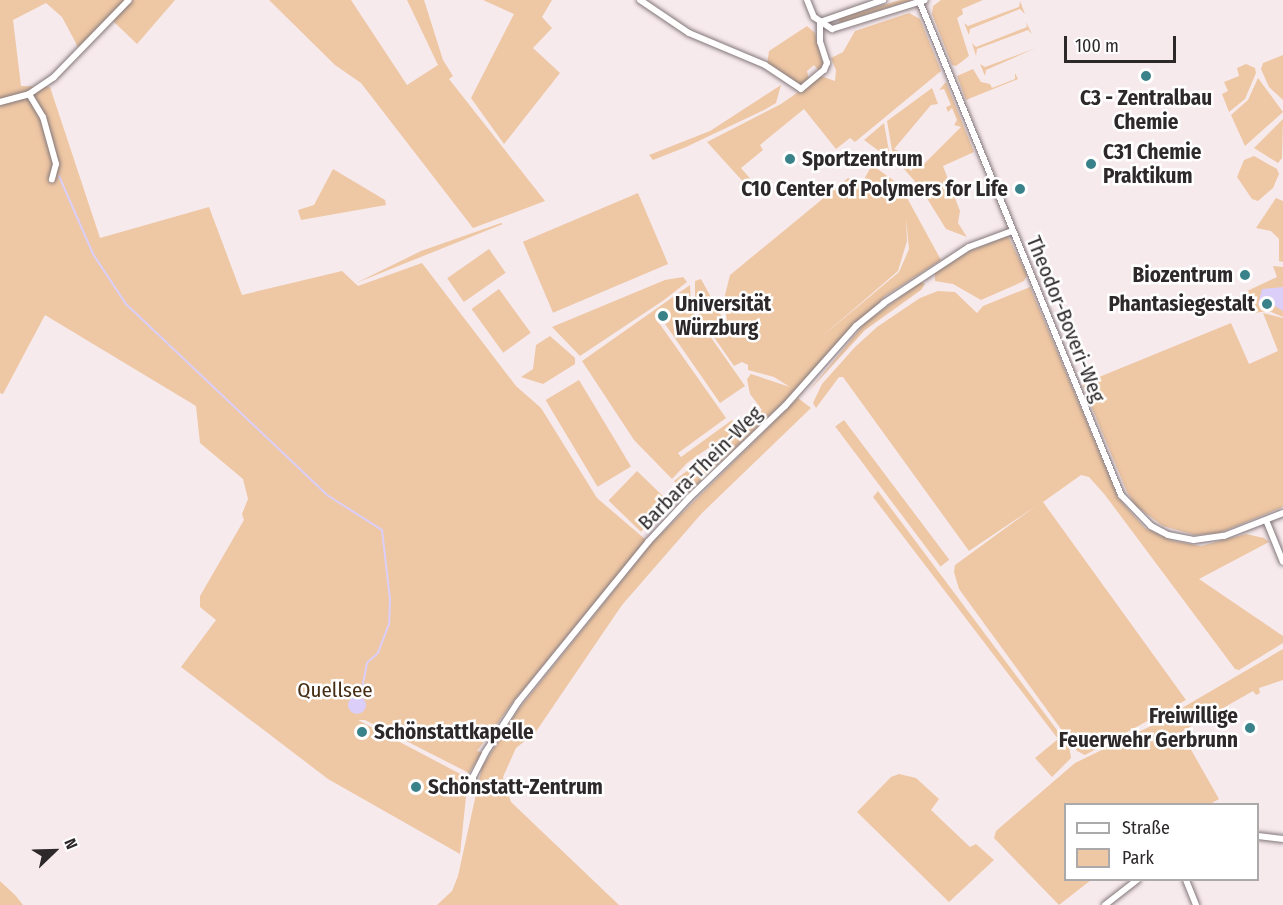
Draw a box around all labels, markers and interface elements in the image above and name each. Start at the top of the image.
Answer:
scale bar [1067,24,1180,62]
text: 100 m [1075,35,1119,57]
marker: C3 - Zentralbau Chemie [1139,69,1153,83]
place label: C3 - Zentralbau Chemie [1080,85,1212,135]
place label: C31 Chemie Praktikum [1103,139,1201,189]
place label: Sportzentrum [802,146,923,172]
marker: Sportzentrum [783,152,797,166]
marker: C31 Chemie Praktikum [1084,157,1098,171]
place label: C10 Center of Polymers for Life [741,176,1008,202]
marker: C10 Center of Polymers for Life [1013,182,1027,196]
street label: Theodor-Boveri-Weg [1021,232,1111,406]
place label: Biozentrum [1133,262,1233,288]
marker: Biozentrum [1238,268,1252,282]
place label: Universität Würzburg [675,291,771,341]
place label: Phantasiegestalt [1108,291,1255,317]
marker: Phantasiegestalt [1260,297,1274,311]
marker: Universität Würzburg [656,309,670,323]
street label: Barbara-Thein-Weg [633,401,767,535]
park label: Quellsee [297,677,373,703]
place label: Freiwillige Feuerwehr Gerbrunn [1059,703,1238,753]
place label: Schönstattkapelle [374,719,534,745]
marker: Freiwillige Feuerwehr Gerbrunn [1243,721,1257,735]
marker: Schönstattkapelle [355,725,369,739]
place label: Schönstatt-Zentrum [428,774,603,800]
marker: Schönstatt-Zentrum [409,780,423,794]
legend [1064,803,1259,881]
text: Straße [1122,817,1170,839]
north arrow [24,821,84,881]
text: N [60,836,82,852]
text: Park [1122,847,1154,869]

